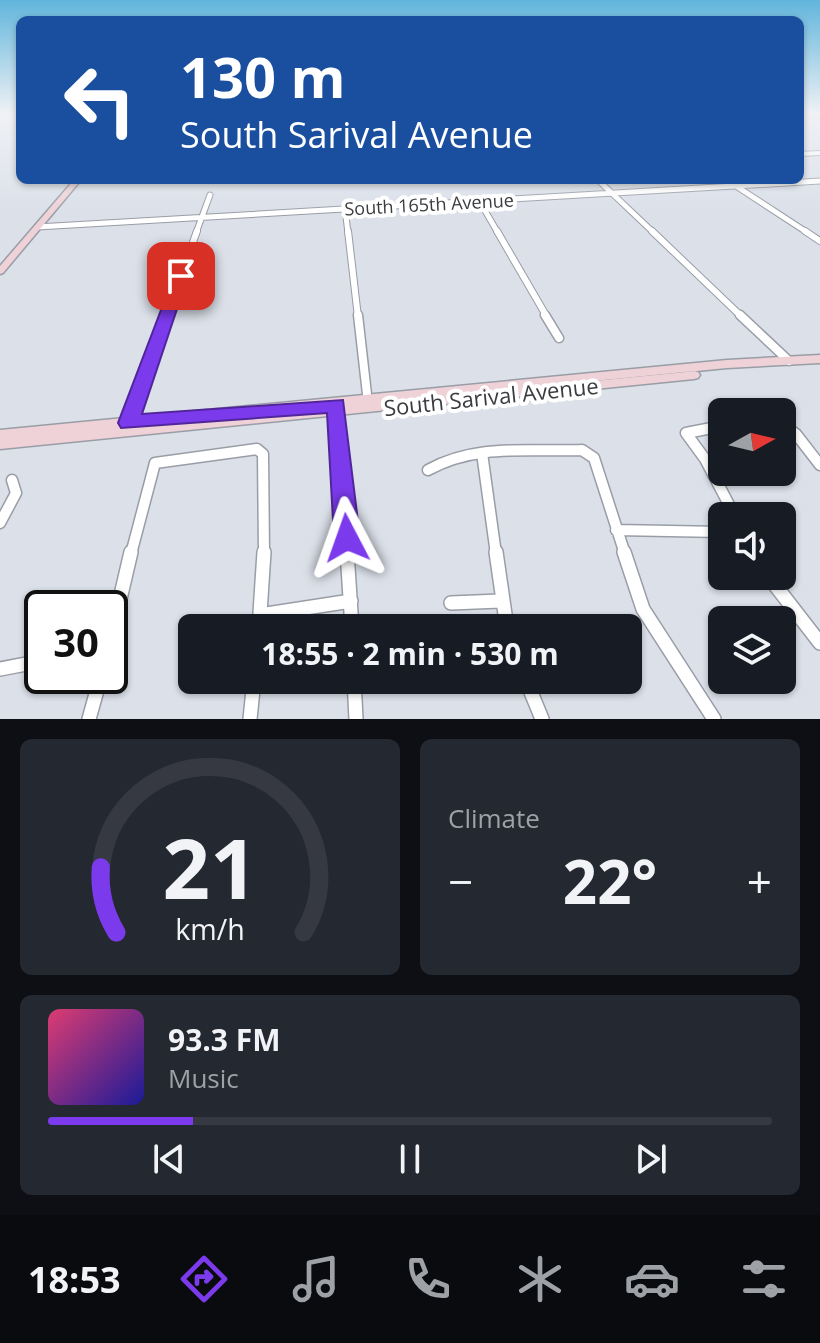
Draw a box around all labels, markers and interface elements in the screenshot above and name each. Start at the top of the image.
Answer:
text: 130 m [180,38,346,114]
icon: left [48,48,152,152]
text: South Sarival Avenue [180,110,533,159]
street label: South 165th Avenue [344,188,514,220]
pin [147,242,215,310]
icon: arrive [159,254,203,298]
street label: South Sarival Avenue [382,370,600,422]
north arrow [708,398,796,486]
map controls [708,398,796,694]
position arrow [305,496,389,580]
button: sound [708,502,796,590]
speed limit sign: 30 [24,590,128,694]
button: layers [708,606,796,694]
text: 18:55 · 2 min · 530 m [261,633,559,674]
text: Climate [448,800,540,836]
text: 21 [162,810,258,923]
text: 22° [563,840,657,922]
text: − [448,851,473,911]
text: + [747,851,772,911]
text: km/h [175,909,245,948]
text: 93.3 FM [168,1019,281,1060]
text: Music [168,1060,239,1096]
icon: previous [147,1137,191,1181]
icon: pause [388,1137,432,1181]
icon: next [629,1137,673,1181]
icon: directions [176,1251,232,1307]
icon: music [288,1251,344,1307]
icon: phone [400,1251,456,1307]
icon: climate [512,1251,568,1307]
icon: car [624,1251,680,1307]
icon: filters [736,1251,792,1307]
text: 18:53 [28,1255,121,1304]

